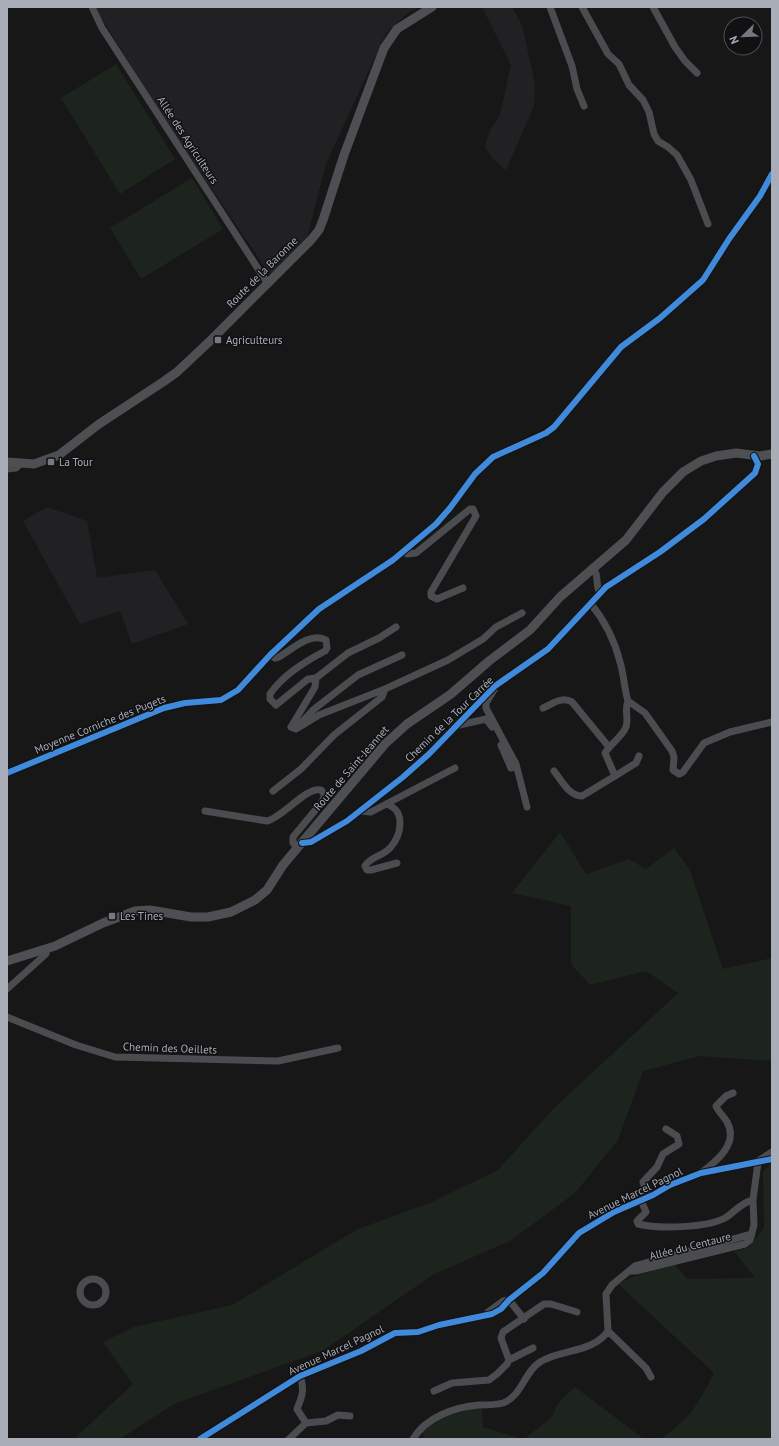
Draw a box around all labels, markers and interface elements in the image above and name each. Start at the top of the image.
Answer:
north arrow [723,16,763,56]
text: N [726,34,742,46]
street label: Allée des Agriculteurs [154,93,222,187]
street label: Route de la Baronne [223,233,301,311]
place label: Agriculteurs [226,333,283,347]
marker: Agriculteurs [213,335,223,345]
place label: La Tour [59,455,93,469]
marker: La Tour [46,457,56,467]
street label: Chemin de la Tour Carrée [402,673,496,765]
street label: Moyenne Corniche des Pugets [32,691,168,757]
street label: Route de Saint-Jeannet [310,723,392,813]
place label: Les Tines [120,909,164,923]
marker: Les Tines [107,911,117,921]
street label: Chemin des Oeillets [123,1039,218,1057]
street label: Avenue Marcel Pagnol [585,1164,685,1222]
street label: Allée du Centaure [648,1229,733,1263]
street label: Avenue Marcel Pagnol [286,1321,387,1378]

